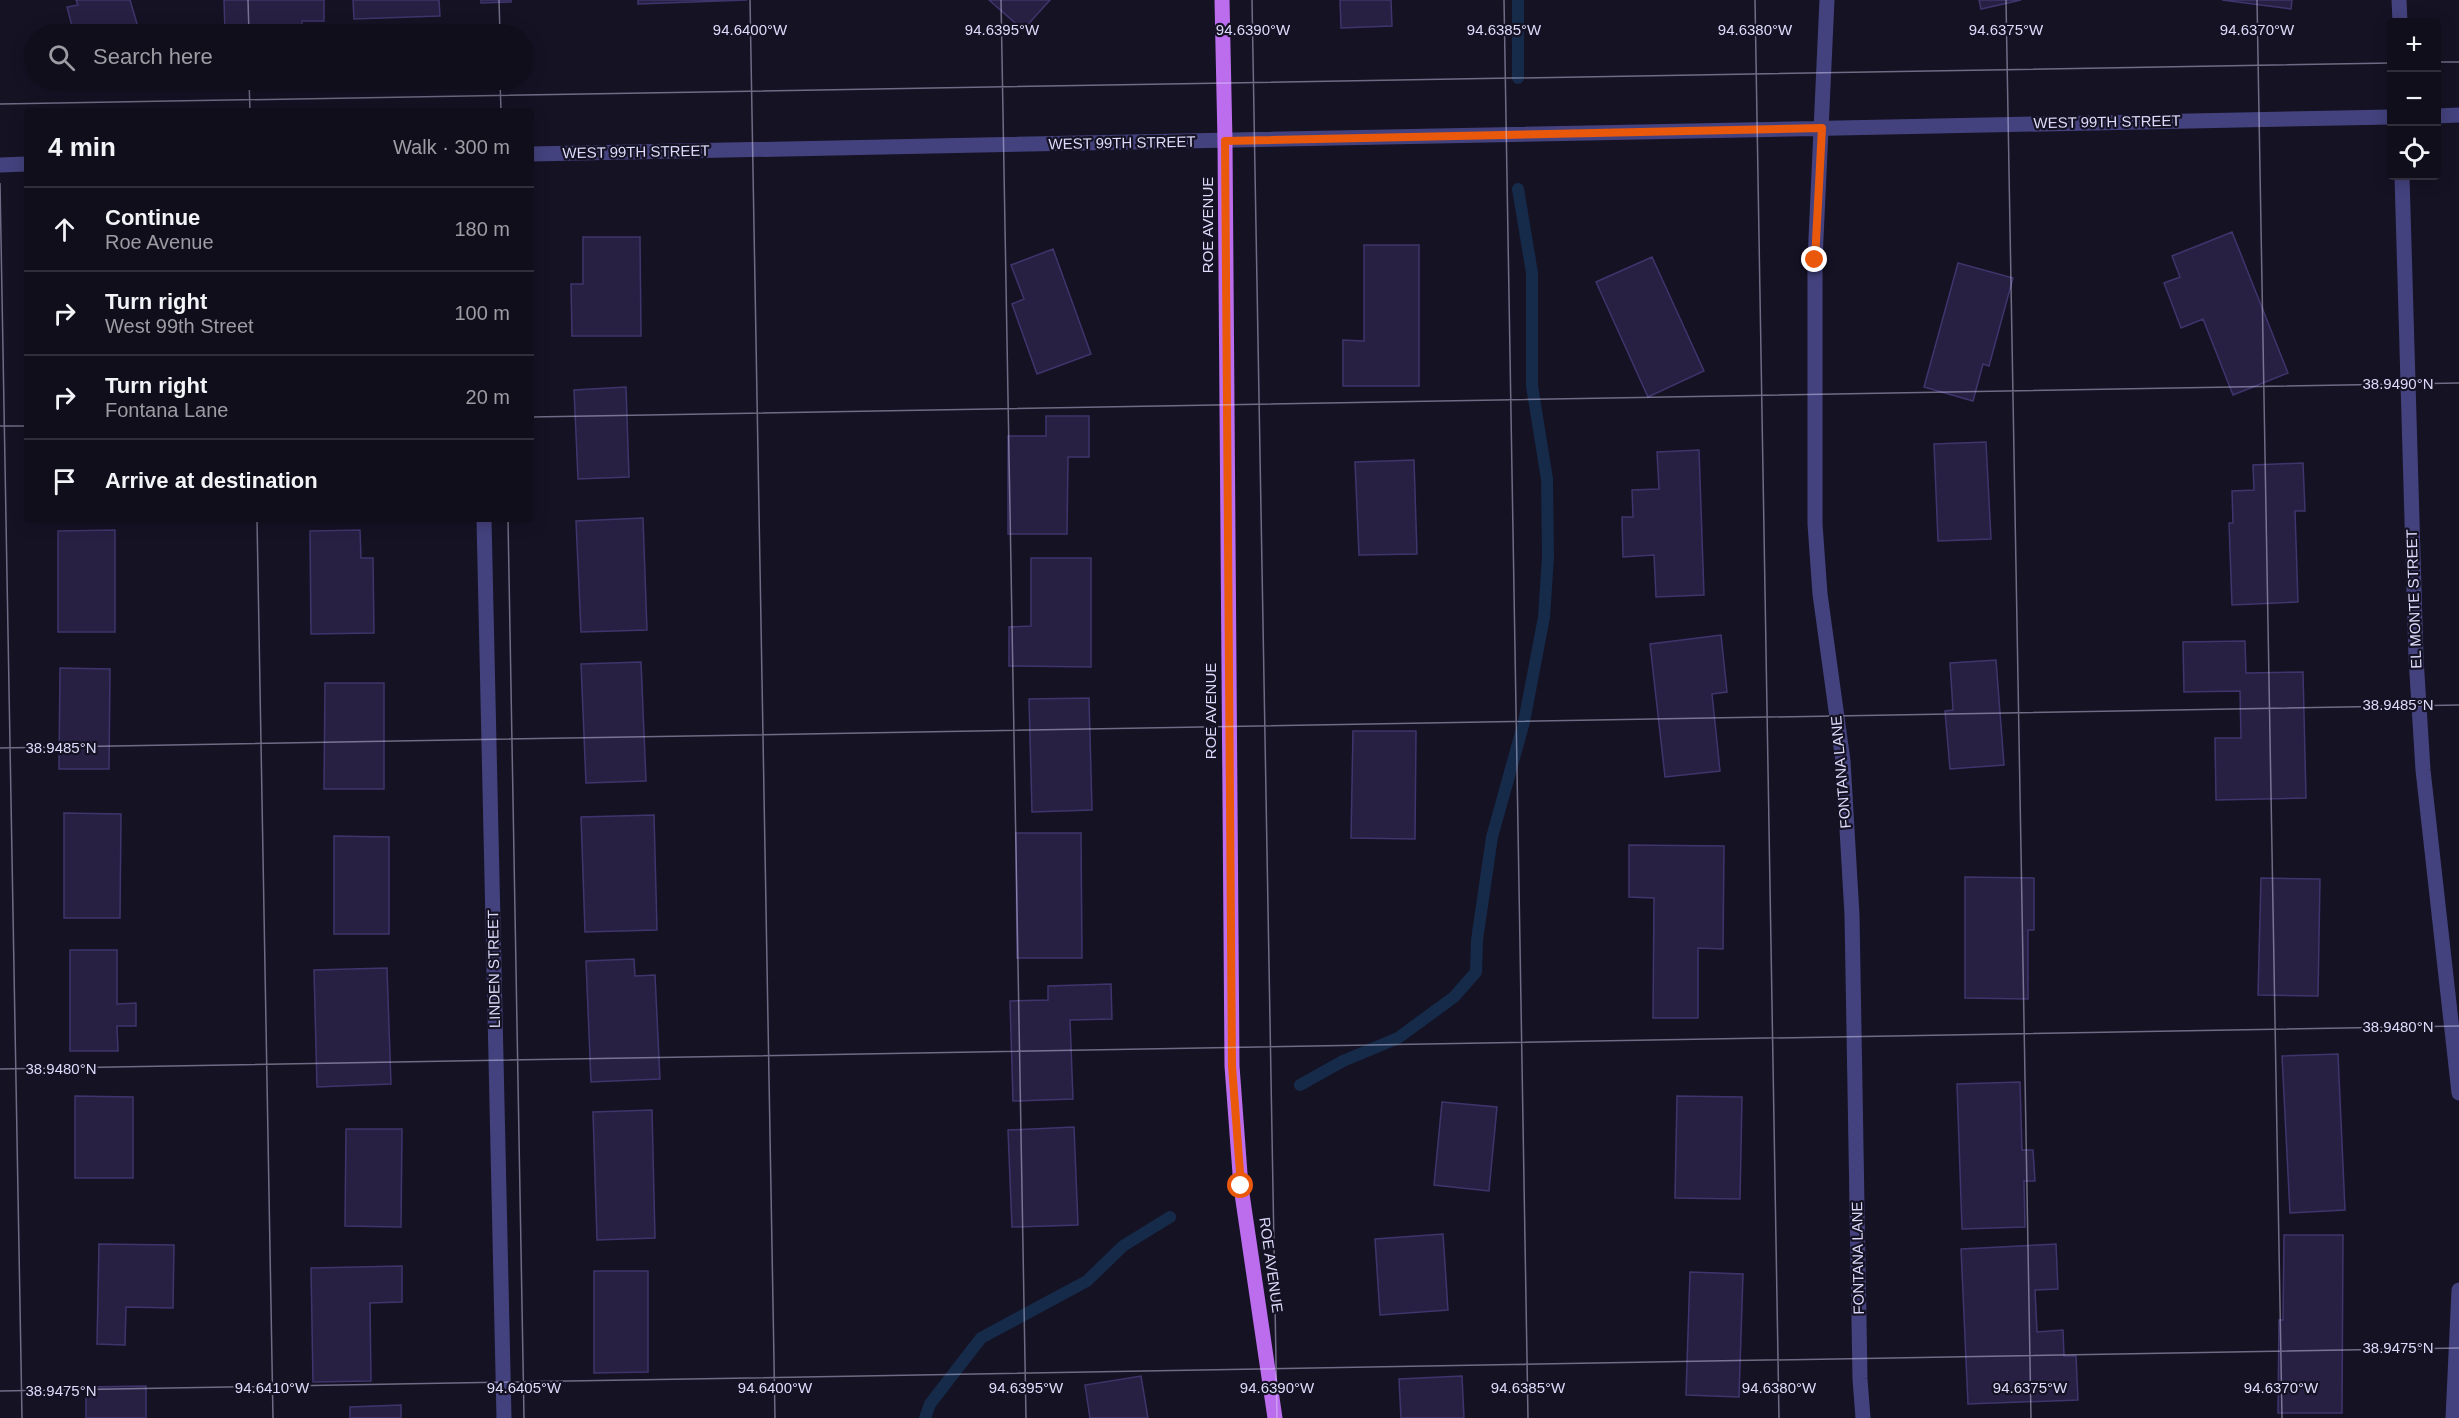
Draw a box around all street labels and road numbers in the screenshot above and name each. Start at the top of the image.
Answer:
street label: WEST 99TH STREET [2033,112,2181,131]
street label: WEST 99TH STREET [1048,133,1196,152]
street label: WEST 99TH STREET [562,142,710,161]
street label: ROE AVENUE [1199,177,1216,273]
street label: EL MONTE STREET [2403,529,2424,669]
street label: ROE AVENUE [1202,663,1219,759]
street label: FONTANA LANE [1827,715,1854,829]
street label: LINDEN STREET [484,910,503,1028]
street label: FONTANA LANE [1848,1201,1867,1315]
street label: ROE AVENUE [1256,1216,1287,1314]

